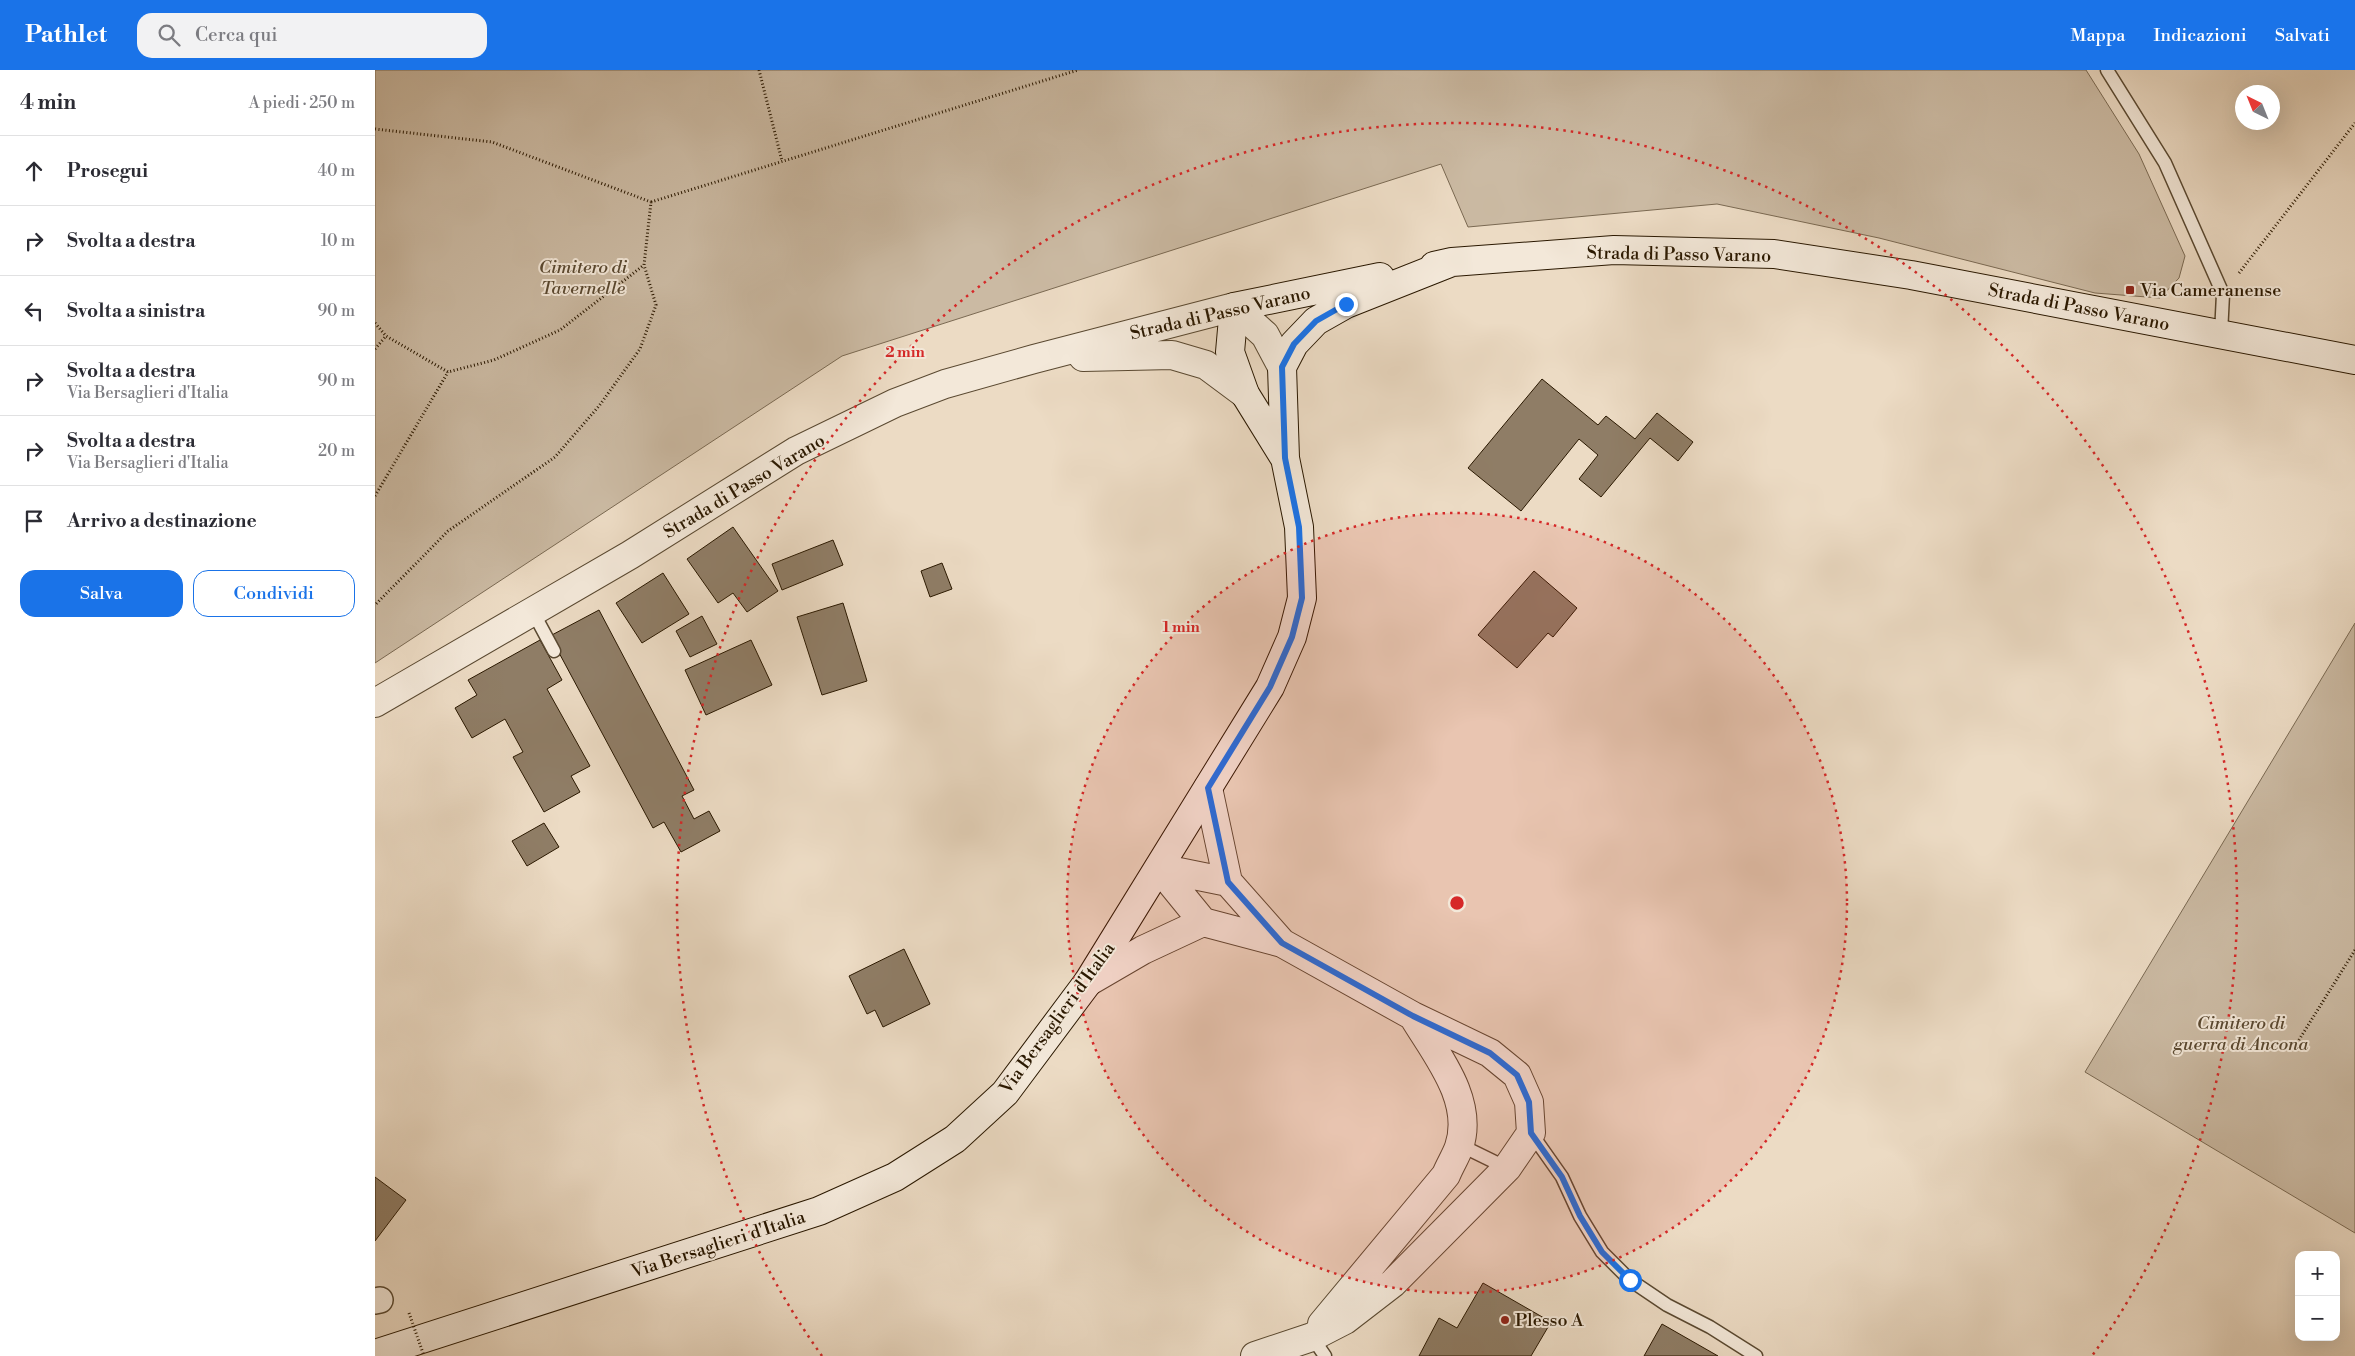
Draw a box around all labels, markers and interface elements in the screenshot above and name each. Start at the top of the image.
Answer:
search box [137,13,487,58]
text: Pathlet [25,20,107,50]
icon: search [155,21,183,49]
text: Cerca qui [195,23,278,47]
text: Mappa [2071,24,2125,47]
text: Indicazioni [2153,24,2247,47]
text: Salvati [2275,24,2330,47]
north arrow [2235,85,2280,130]
text: 4 min [20,90,76,116]
text: A piedi · 250 m [249,93,355,113]
icon: ahead [20,157,48,185]
text: Prosegui [67,159,148,183]
text: 40 m [318,161,355,181]
icon: right [20,227,48,255]
text: Svolta a destra [67,229,195,253]
text: 10 m [321,231,355,251]
street label: Strada di Passo Varano [1586,241,1771,268]
park label: Cimitero di Tavernelle [539,256,628,300]
street label: Strada di Passo Varano [1986,279,2172,336]
place label: Via Cameranense [2139,279,2281,302]
street label: Strada di Passo Varano [1128,282,1313,345]
marker: Via Cameranense [2124,284,2136,296]
route end [1335,293,1358,316]
icon: left [20,297,48,325]
text: Svolta a sinistra [67,299,205,323]
text: 90 m [317,301,355,321]
text: 2 min [885,343,925,362]
text: Svolta a destra [67,359,195,383]
icon: right [20,367,48,395]
text: 90 m [317,371,355,391]
text: Via Bersaglieri d'Italia [67,383,229,403]
text: Svolta a destra [67,429,195,453]
street label: Strada di Passo Varano [659,429,829,544]
icon: right [20,437,48,465]
text: 20 m [318,441,355,461]
text: Via Bersaglieri d'Italia [67,453,229,473]
icon: arrive [20,507,48,535]
text: Arrivo a destinazione [67,509,257,533]
button: Salva [20,570,183,617]
button: Condividi [193,570,355,617]
text: 1 min [1162,618,1200,637]
centre of rings [1448,894,1466,912]
street label: Via Bersaglieri d'Italia [994,937,1121,1099]
park label: Cimitero di guerra di Ancona [2172,1012,2309,1056]
street label: Via Bersaglieri d'Italia [627,1205,809,1284]
map controls [2295,1251,2340,1341]
button: + [2295,1251,2340,1296]
route start [1619,1269,1642,1292]
button: − [2295,1296,2340,1341]
place label: Plesso A [1515,1309,1584,1332]
marker: Plesso A [1499,1314,1511,1326]

